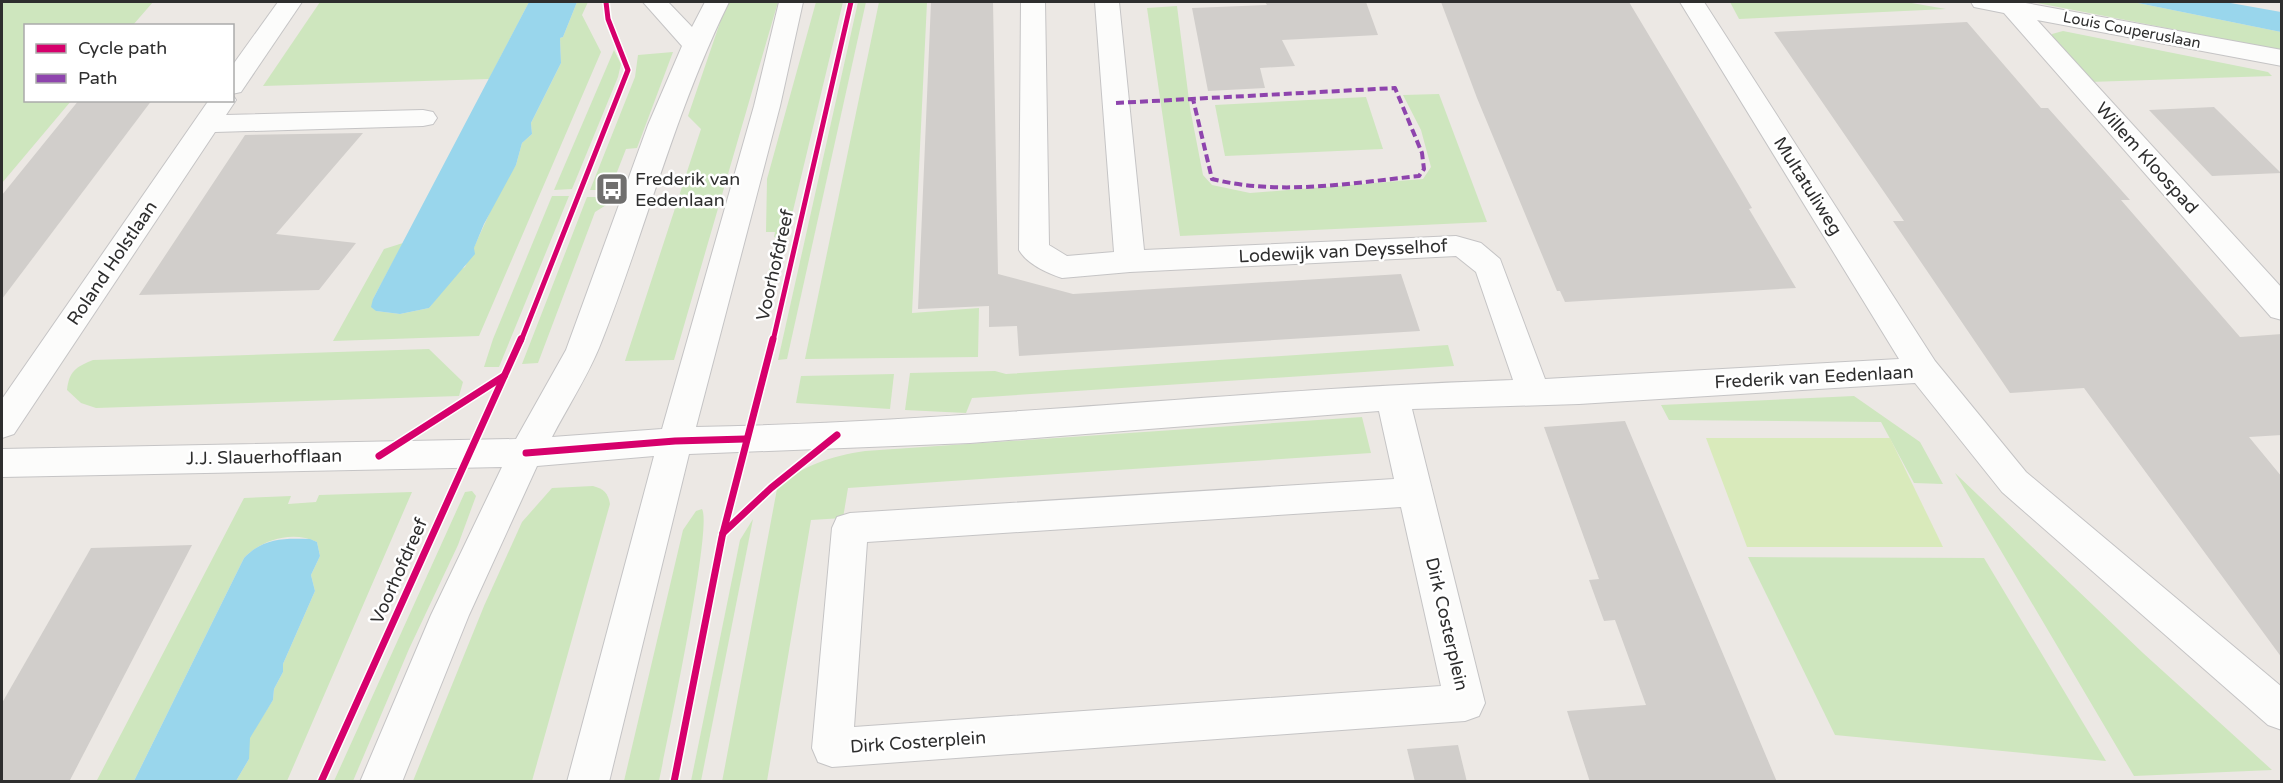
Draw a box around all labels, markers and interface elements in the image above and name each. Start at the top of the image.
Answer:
street label: Louis Couperuslaan [2062,8,2202,52]
legend [24,24,234,102]
text: Cycle path [78,37,167,59]
text: Path [78,67,117,89]
street label: Willem Kloospad [2091,98,2203,218]
street label: Multatuliweg [1769,133,1847,239]
place label: Frederik van Eedenlaan [635,168,740,211]
bus stop icon: Frederik van Eedenlaan [594,171,630,207]
street label: Roland Holstlaan [62,197,162,329]
street label: Voorhofdreef [751,207,799,323]
street label: Lodewijk van Deysselhof [1238,235,1448,267]
street label: Frederik van Eedenlaan [1714,361,1914,393]
street label: J.J. Slauerhofflaan [186,445,342,469]
street label: Voorhofdreef [366,514,432,627]
street label: Dirk Costerplein [1421,555,1473,693]
street label: Dirk Costerplein [849,726,987,758]

